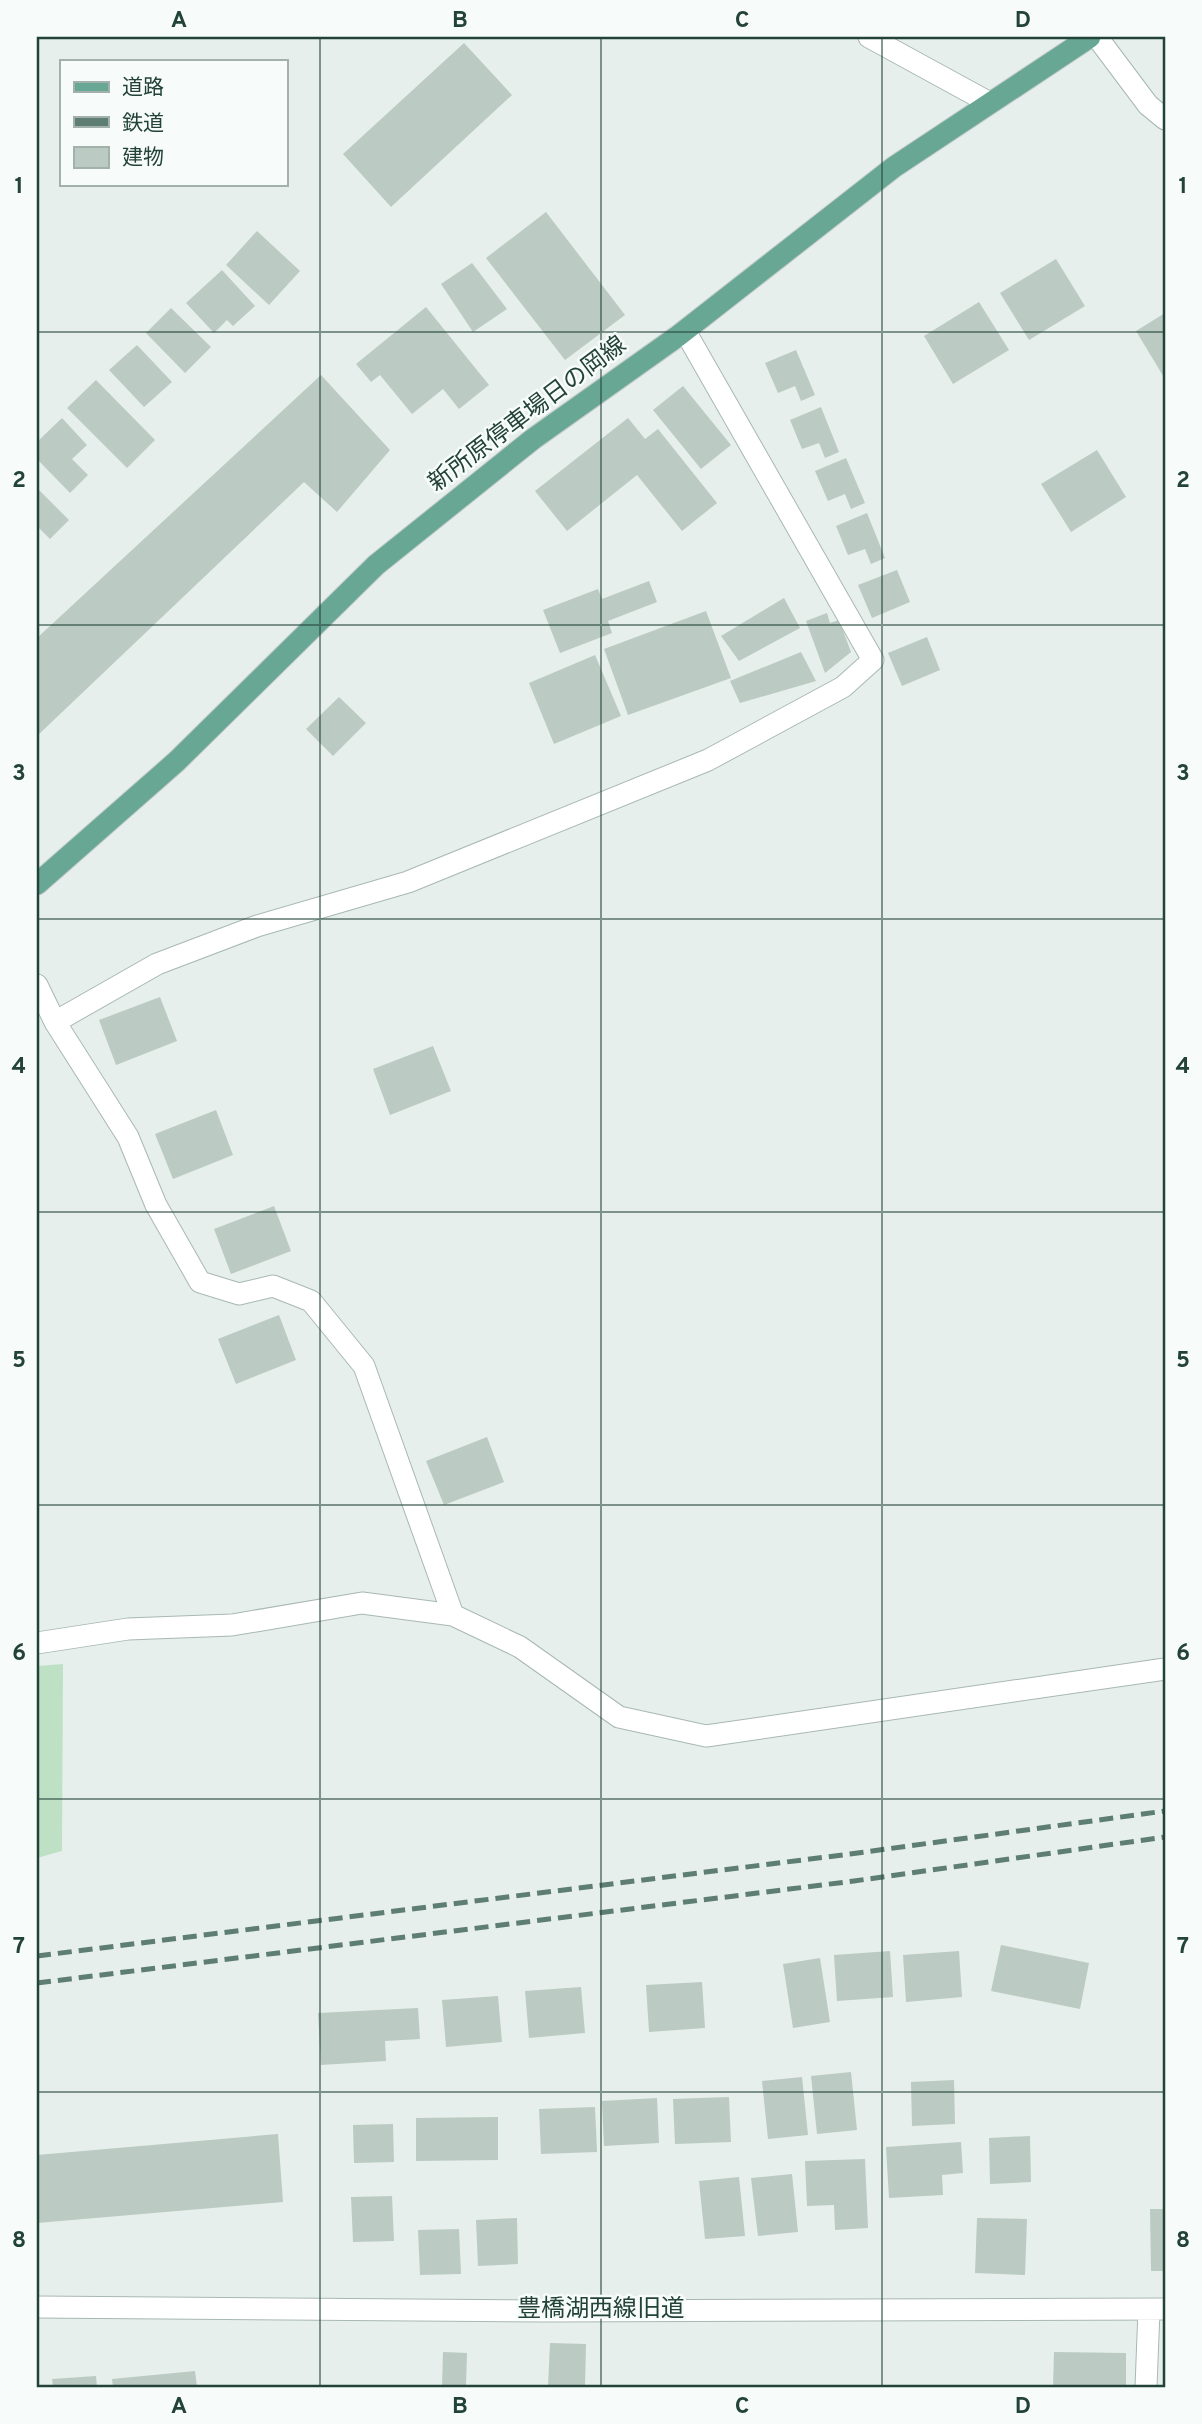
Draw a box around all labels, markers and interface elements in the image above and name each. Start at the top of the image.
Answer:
text: A [171,7,187,36]
text: B [452,7,468,36]
text: C [735,7,749,36]
text: D [1015,7,1031,36]
legend [60,60,287,186]
text: 道路 [122,75,164,102]
text: 鉄道 [122,111,164,138]
text: 建物 [122,145,164,172]
text: 1 [14,173,24,202]
text: 1 [1178,173,1188,202]
street label: 新所原停車場日の岡線 [423,331,633,499]
text: 2 [12,467,26,496]
text: 2 [1176,467,1190,496]
text: 3 [12,760,26,789]
text: 3 [1176,760,1190,789]
text: 4 [12,1053,26,1082]
text: 4 [1176,1053,1190,1082]
text: 5 [12,1347,26,1376]
text: 5 [1176,1347,1190,1376]
text: 6 [12,1640,26,1669]
text: 6 [1176,1640,1190,1669]
text: 7 [13,1933,25,1962]
text: 7 [1177,1933,1189,1962]
text: 8 [12,2227,26,2256]
text: 8 [1176,2227,1190,2256]
street label: 豊橋湖西線旧道 [517,2295,685,2325]
text: A [171,2393,187,2422]
text: B [452,2393,468,2422]
text: C [735,2393,749,2422]
text: D [1015,2393,1031,2422]

